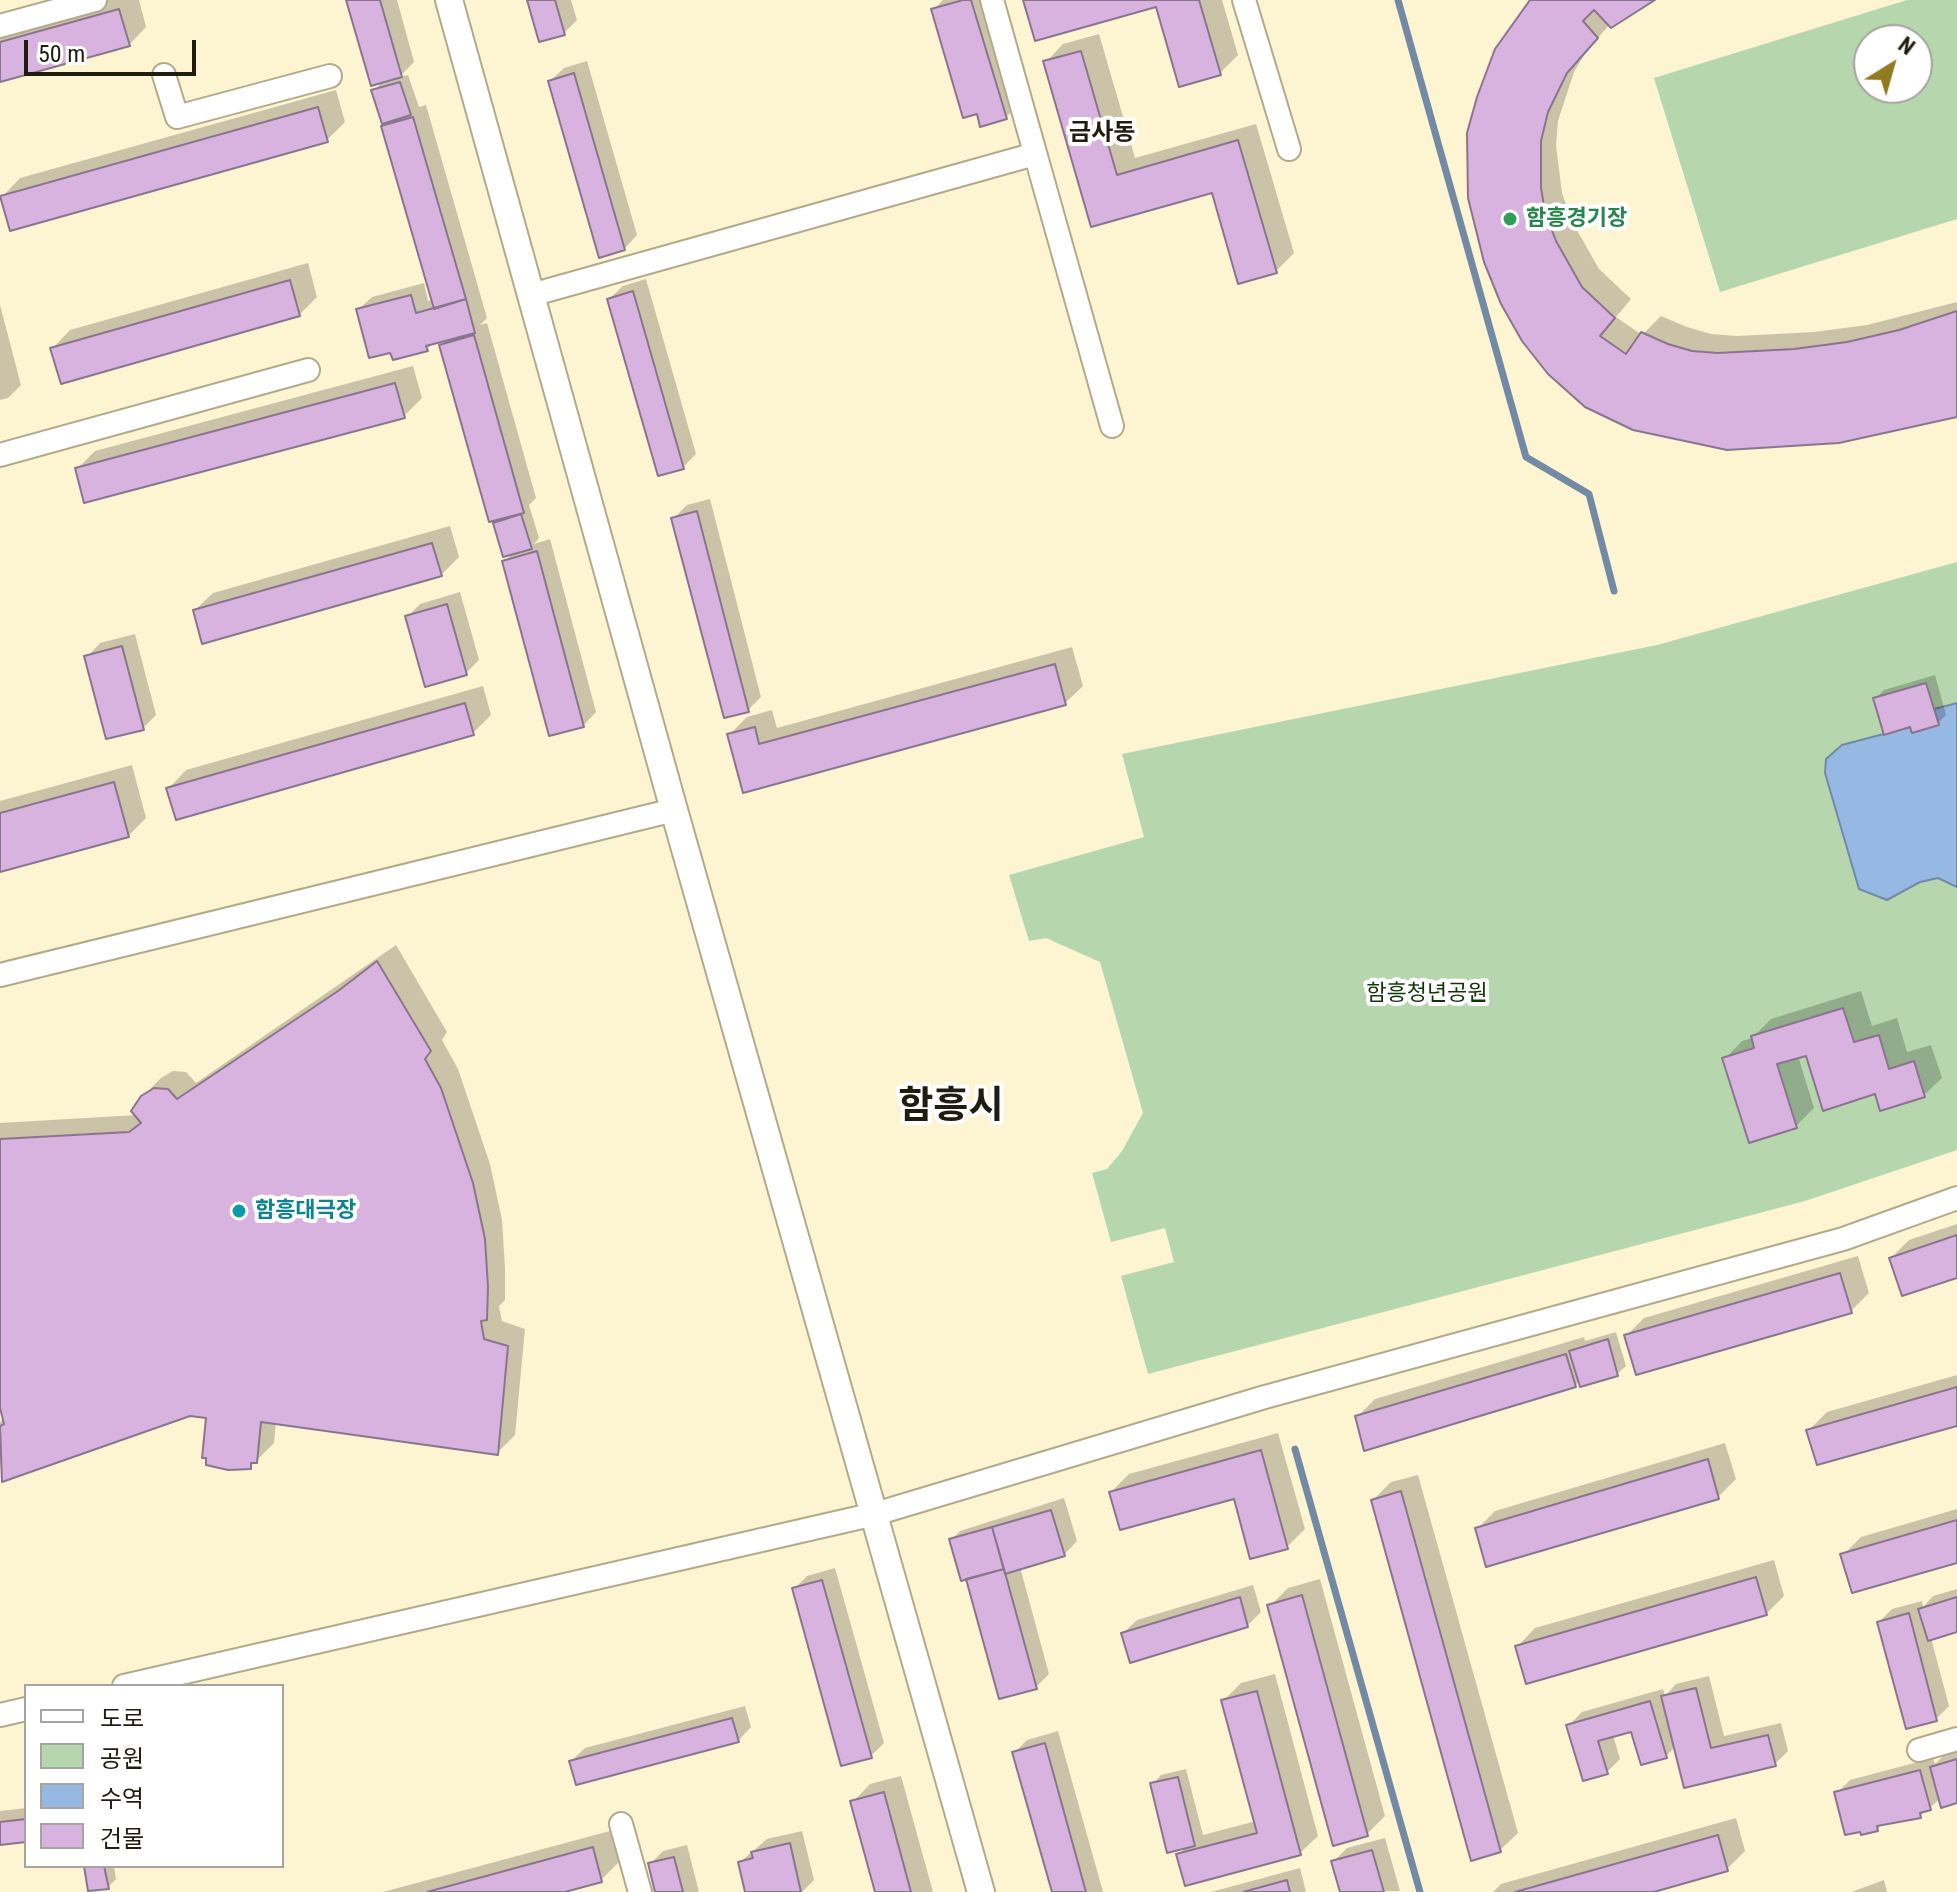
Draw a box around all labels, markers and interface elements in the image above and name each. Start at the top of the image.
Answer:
scale bar [28,24,200,74]
north arrow [1853,24,1933,104]
text: N [1894,32,1919,60]
text: 50 m [38,40,85,68]
district label: 금사동 [1069,120,1135,148]
place label: 함흥경기장 [1526,206,1627,232]
marker: 함흥경기장 [1501,210,1519,228]
park label: 함흥청년공원 [1366,981,1488,1007]
district label: 함흥시 [899,1085,1003,1131]
place label: 함흥대극장 [255,1198,356,1224]
marker: 함흥대극장 [230,1202,248,1220]
legend [24,1684,284,1868]
text: 도로 [100,1705,144,1733]
text: 공원 [100,1745,144,1773]
text: 수역 [100,1785,144,1813]
text: 건물 [100,1825,144,1853]

